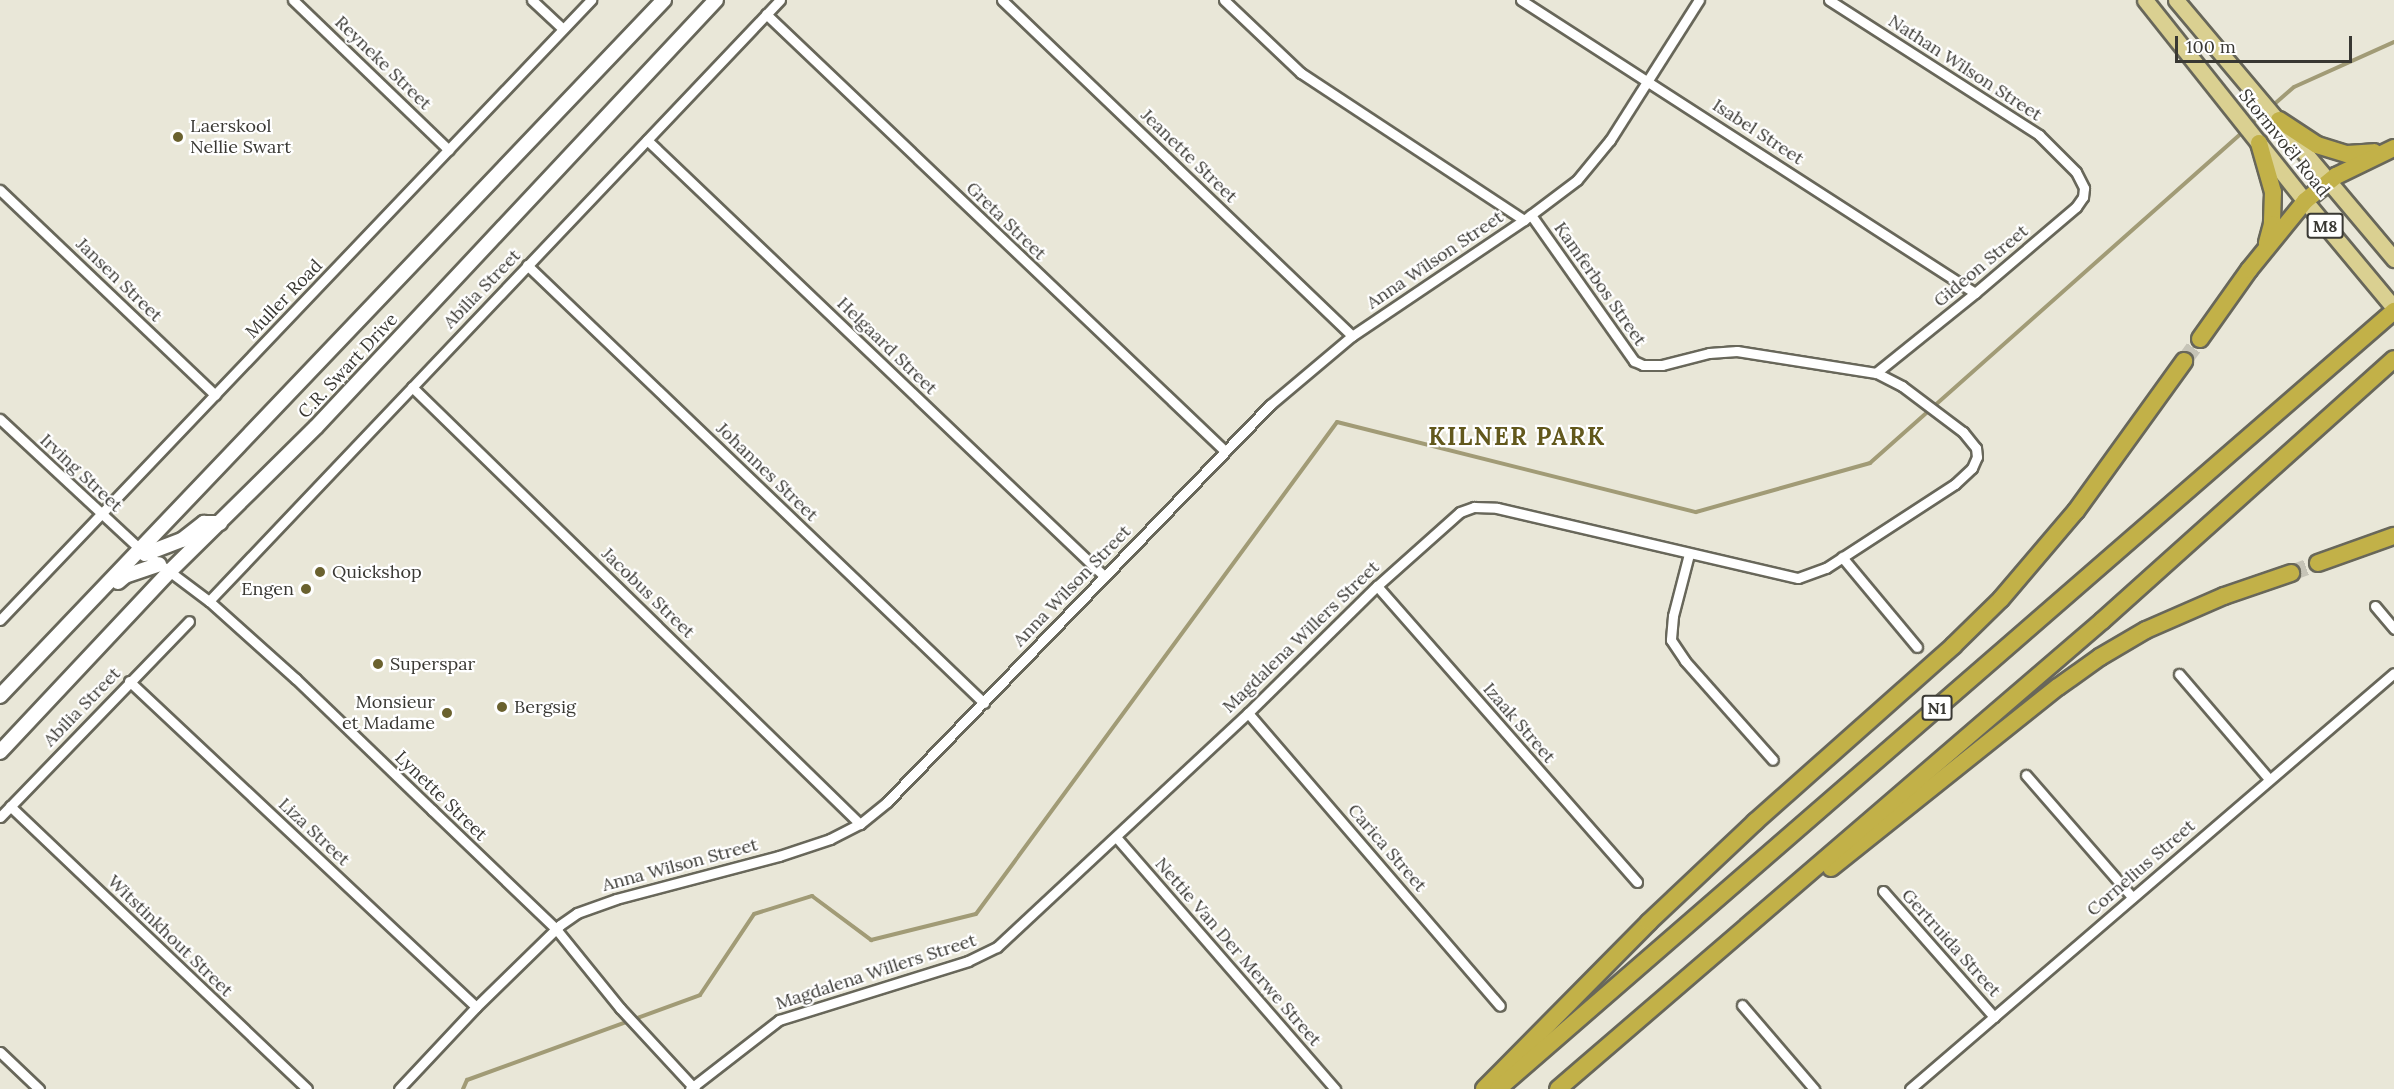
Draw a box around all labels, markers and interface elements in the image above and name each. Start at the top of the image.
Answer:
street label: Nathan Wilson Street [1884,10,2046,126]
street label: Reyneke Street [330,11,436,115]
scale bar [2178,24,2355,62]
text: 100 m [2186,35,2236,58]
street label: Stormvoël Road [2234,85,2334,201]
street label: Isabel Street [1708,95,1808,169]
street label: Jeanette Street [1136,105,1242,207]
place label: Laerskool Nellie Swart [190,116,291,158]
marker: Laerskool Nellie Swart [171,130,185,144]
street label: Greta Street [961,177,1051,265]
street label: Anna Wilson Street [1363,206,1507,314]
road number: M8 [2306,213,2344,239]
street label: Kamferbos Street [1549,218,1651,350]
street label: Gideon Street [1929,220,2033,312]
street label: Jansen Street [71,234,167,326]
street label: Abilia Street [439,245,525,333]
street label: Muller Road [241,255,327,343]
street label: Helgaard Street [832,293,942,399]
street label: C.R. Swart Drive [294,309,402,423]
street label: Johannes Street [712,418,822,526]
district label: KILNER PARK [1428,423,1606,451]
street label: Irving Street [35,429,127,517]
street label: Anna Wilson Street [1009,521,1135,651]
street label: Jacobus Street [597,543,699,643]
street label: Magdalena Willers Street [1218,556,1384,718]
place label: Quickshop [332,561,422,583]
marker: Quickshop [313,565,327,579]
place label: Engen [241,578,294,600]
marker: Engen [299,582,313,596]
place label: Superspar [390,653,475,675]
marker: Superspar [371,657,385,671]
street label: Abilia Street [39,663,125,751]
street label: Izaak Street [1478,679,1560,767]
place label: Monsieur et Madame [342,692,435,734]
road number: N1 [1920,695,1954,721]
place label: Bergsig [514,696,576,718]
marker: Bergsig [495,700,509,714]
marker: Monsieur et Madame [440,706,454,720]
street label: Lynette Street [390,747,492,845]
street label: Liza Street [274,794,354,870]
street label: Carica Street [1343,800,1431,896]
street label: Cornelius Street [2082,815,2200,921]
street label: Anna Wilson Street [600,834,760,896]
street label: Nettie Van Der Merwe Street [1150,853,1326,1051]
street label: Witstinkhout Street [103,871,237,1001]
street label: Gertruida Street [1897,885,2005,1001]
street label: Magdalena Willers Street [773,929,979,1015]

